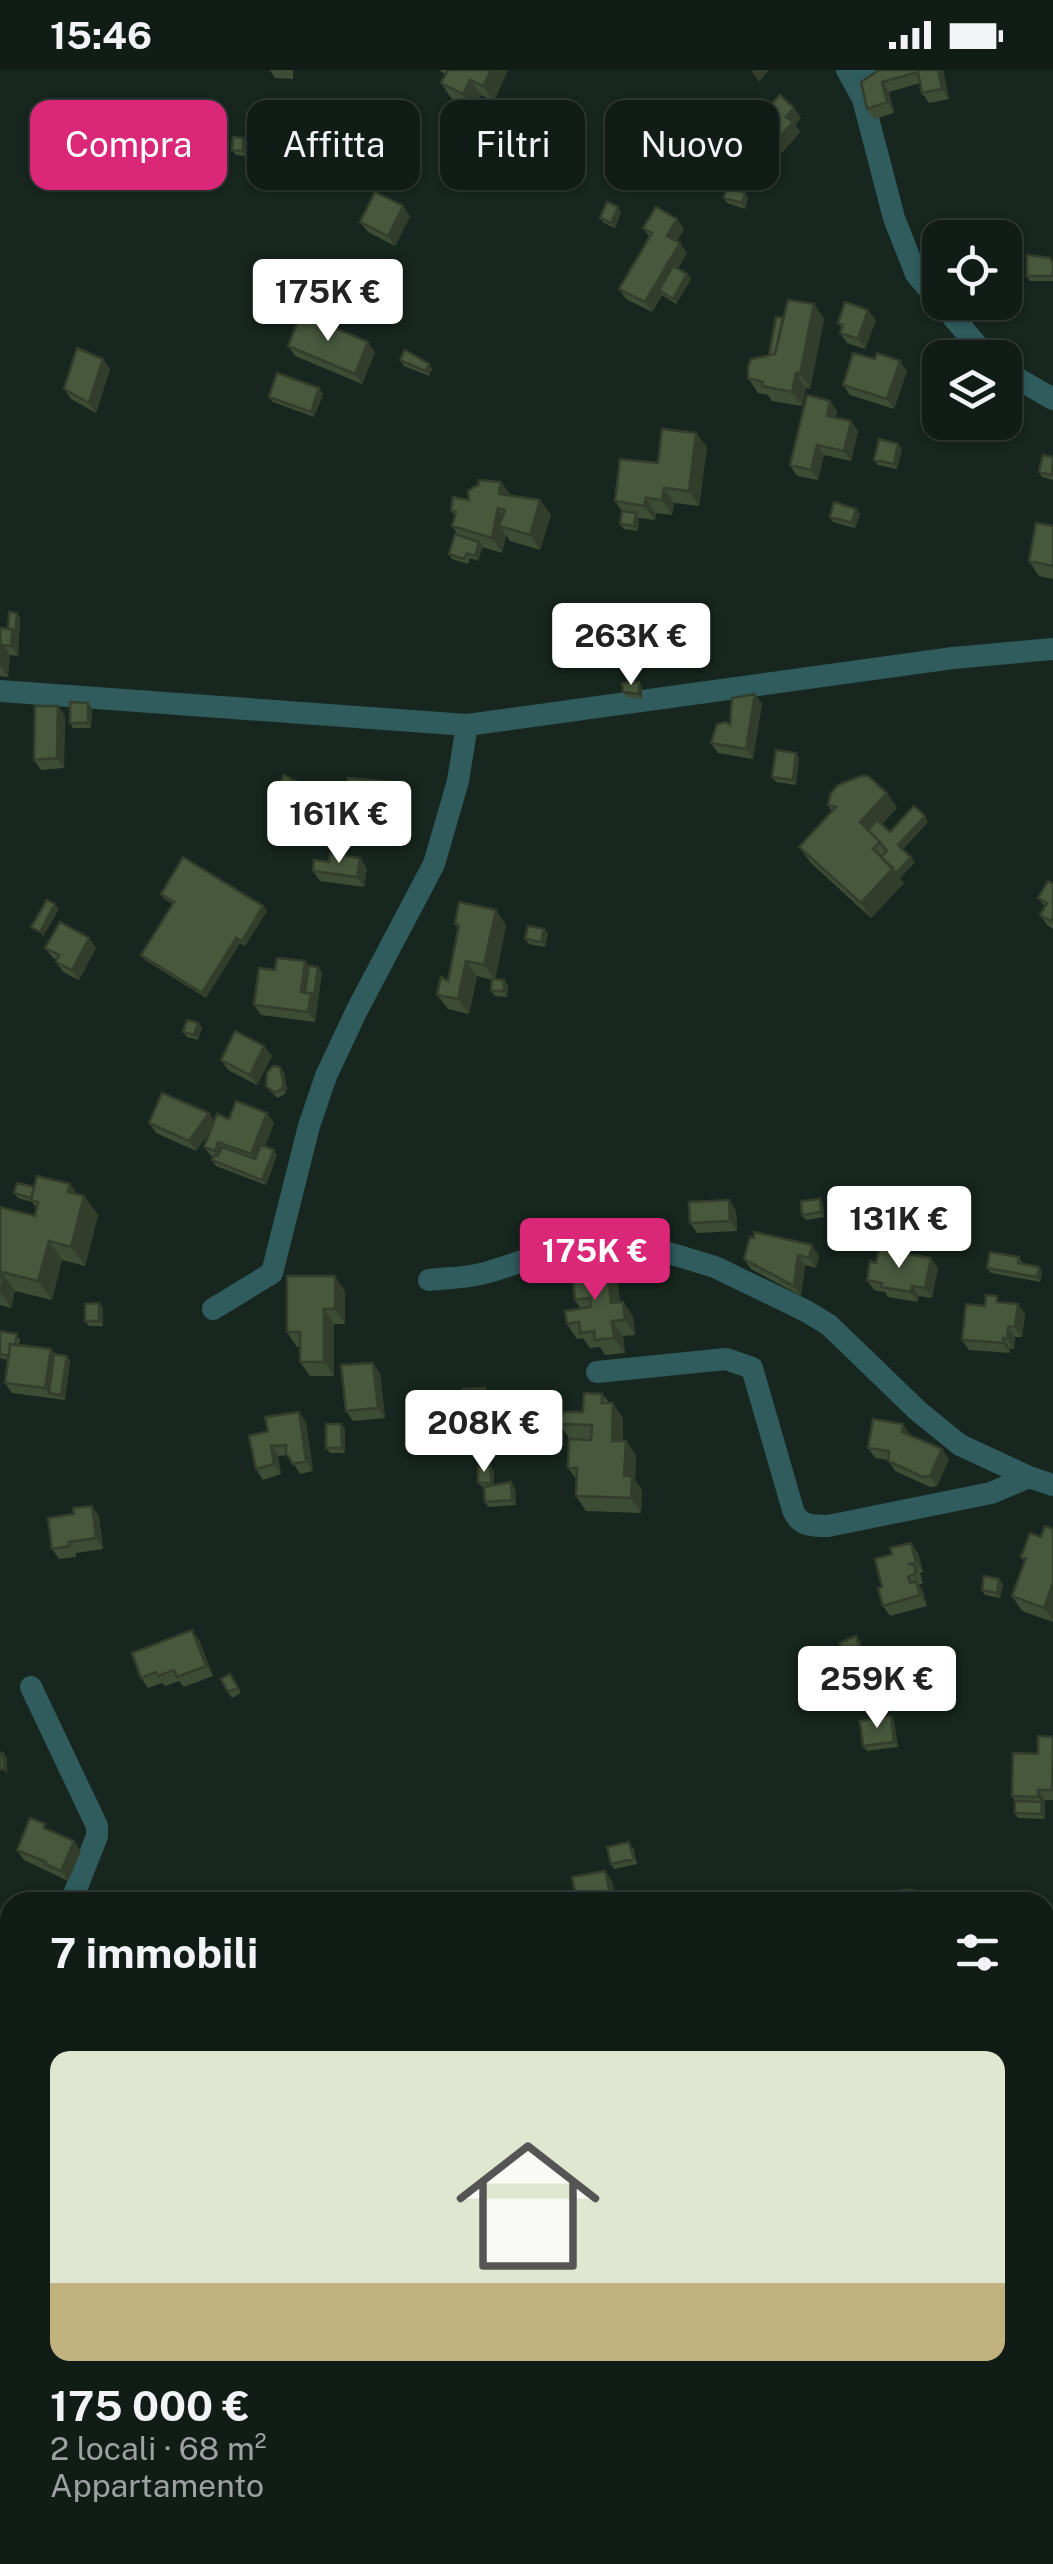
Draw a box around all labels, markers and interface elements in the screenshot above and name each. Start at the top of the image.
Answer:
text: 15:46 [50,13,152,58]
chip: Compra [30,100,227,190]
chip: Affitta [247,100,420,190]
chip: Filtri [440,100,585,190]
chip: Nuovo [605,100,779,190]
map controls [922,220,1022,440]
button: locate [922,220,1022,320]
pin: 175K € [247,259,409,344]
text: 175K € [275,273,381,310]
button: layers [922,340,1022,440]
pin: 263K € [550,603,712,688]
text: 263K € [574,617,688,654]
pin: 161K € [258,781,420,866]
text: 161K € [289,795,389,832]
pin: 131K € [818,1186,980,1271]
text: 131K € [849,1200,949,1237]
pin: 175K € [514,1218,676,1303]
text: 175K € [542,1232,648,1269]
pin: 208K € [403,1390,565,1475]
text: 208K € [427,1404,541,1441]
pin: 259K € [796,1646,958,1731]
text: 259K € [820,1660,934,1697]
icon: filters [950,1925,1005,1980]
text: 7 immobili [50,1928,258,1977]
icon: home [438,2116,618,2296]
text: 175 000 € [50,2381,250,2430]
text: 2 locali · 68 m² [50,2430,267,2467]
text: Appartamento [50,2467,264,2504]

